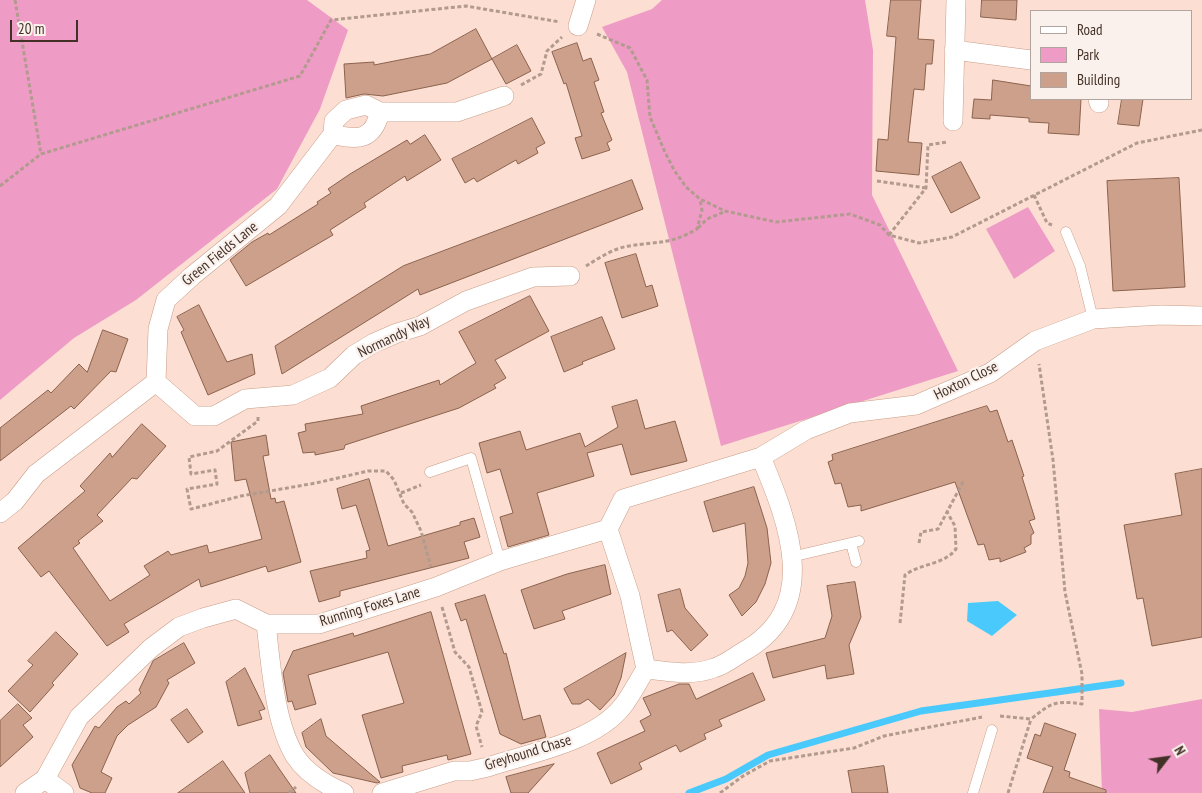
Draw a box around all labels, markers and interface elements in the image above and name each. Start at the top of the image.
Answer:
scale bar [12,10,80,42]
legend [1030,10,1192,100]
text: 20 m [18,19,44,38]
text: Road [1077,20,1103,39]
text: Park [1077,45,1099,64]
text: Building [1077,70,1120,89]
street label: Green Fields Lane [179,218,261,290]
street label: Normandy Way [355,312,433,362]
street label: Hoxton Close [931,358,1001,404]
street label: Running Foxes Lane [318,583,422,631]
street label: Greyhound Chase [482,731,574,775]
north arrow [1142,733,1192,783]
text: N [1170,743,1190,758]

